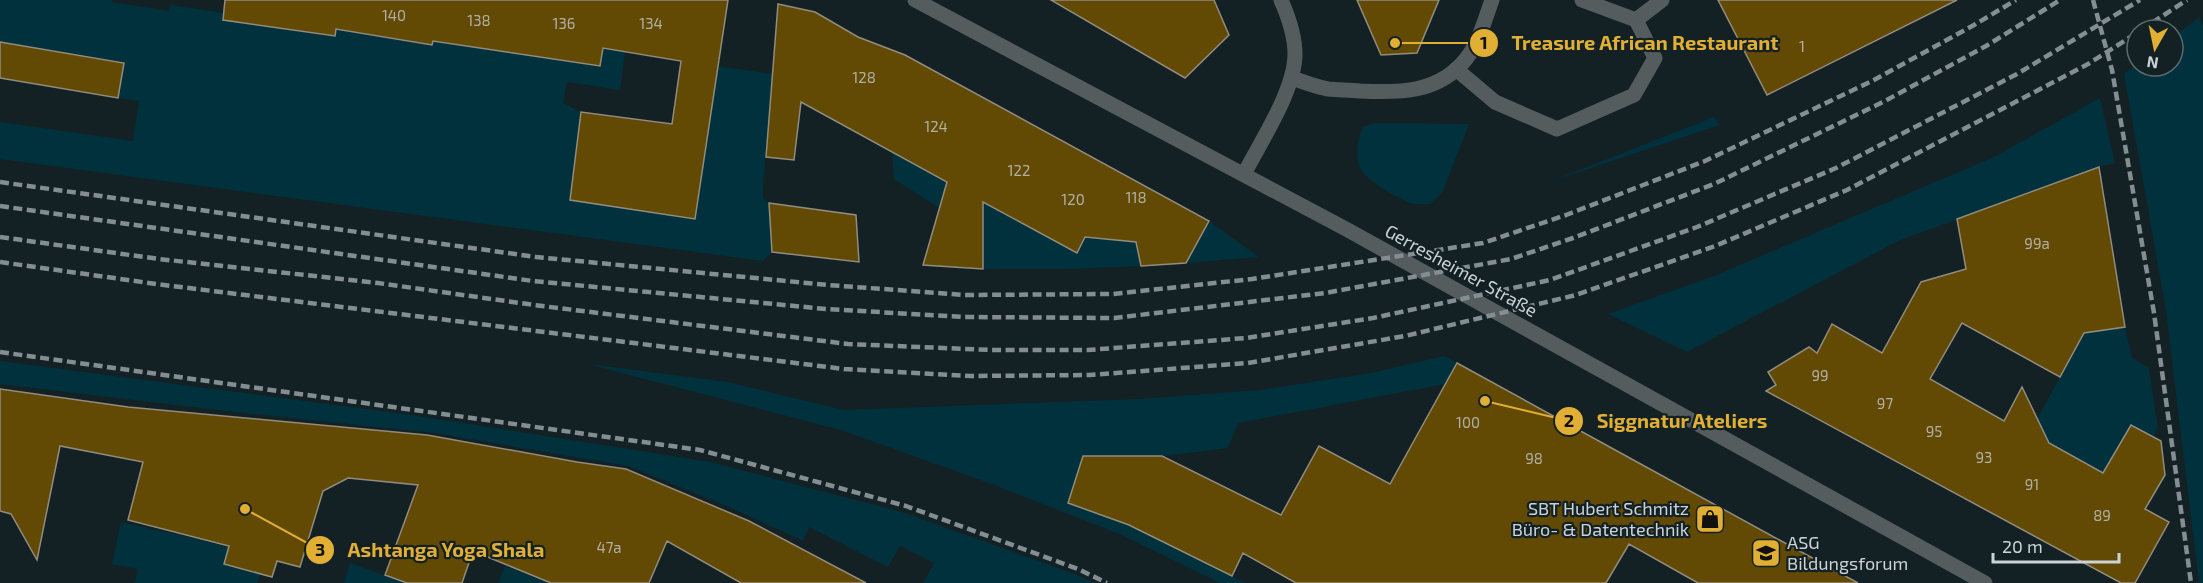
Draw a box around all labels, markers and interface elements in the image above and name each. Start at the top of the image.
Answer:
house number: 140 [382,6,406,24]
house number: 138 [467,11,491,29]
house number: 136 [553,14,575,32]
house number: 134 [639,14,663,32]
north arrow [2125,18,2185,78]
callout: Treasure African Restaurant [1469,24,1790,62]
text: Treasure African Restaurant [1512,30,1778,54]
text: 1 [1480,31,1488,53]
house number: 1 [1799,37,1805,55]
text: N [2145,53,2160,74]
house number: 128 [852,68,876,86]
house number: 124 [924,117,948,135]
house number: 122 [1008,161,1030,179]
house number: 118 [1125,188,1147,206]
house number: 120 [1061,190,1085,208]
street label: Gerresheimer Straße [1382,219,1541,321]
house number: 99a [2024,234,2050,252]
house number: 99 [1811,366,1829,384]
house number: 97 [1877,394,1893,412]
callout: Siggnatur Ateliers [1554,402,1780,440]
text: Siggnatur Ateliers [1597,408,1767,432]
text: 2 [1564,409,1574,431]
house number: 100 [1456,413,1480,431]
house number: 95 [1926,422,1942,440]
house number: 93 [1976,448,1992,466]
house number: 98 [1525,449,1543,467]
house number: 91 [2025,475,2039,493]
place label: SBT Hubert Schmitz Büro- & Datentechnik [1512,497,1689,540]
shop icon: SBT Hubert Schmitz Büro- & Datentechnik [1694,503,1726,535]
house number: 89 [2093,506,2111,524]
scale bar [1993,526,2119,564]
callout: Ashtanga Yoga Shala [305,531,557,569]
place label: ASG Bildungsforum [1787,531,1908,574]
text: 20 m [2002,535,2043,557]
text: Ashtanga Yoga Shala [348,537,544,561]
school or university icon: ASG Bildungsforum [1750,537,1782,569]
text: 3 [315,538,325,560]
house number: 47a [596,538,622,556]

